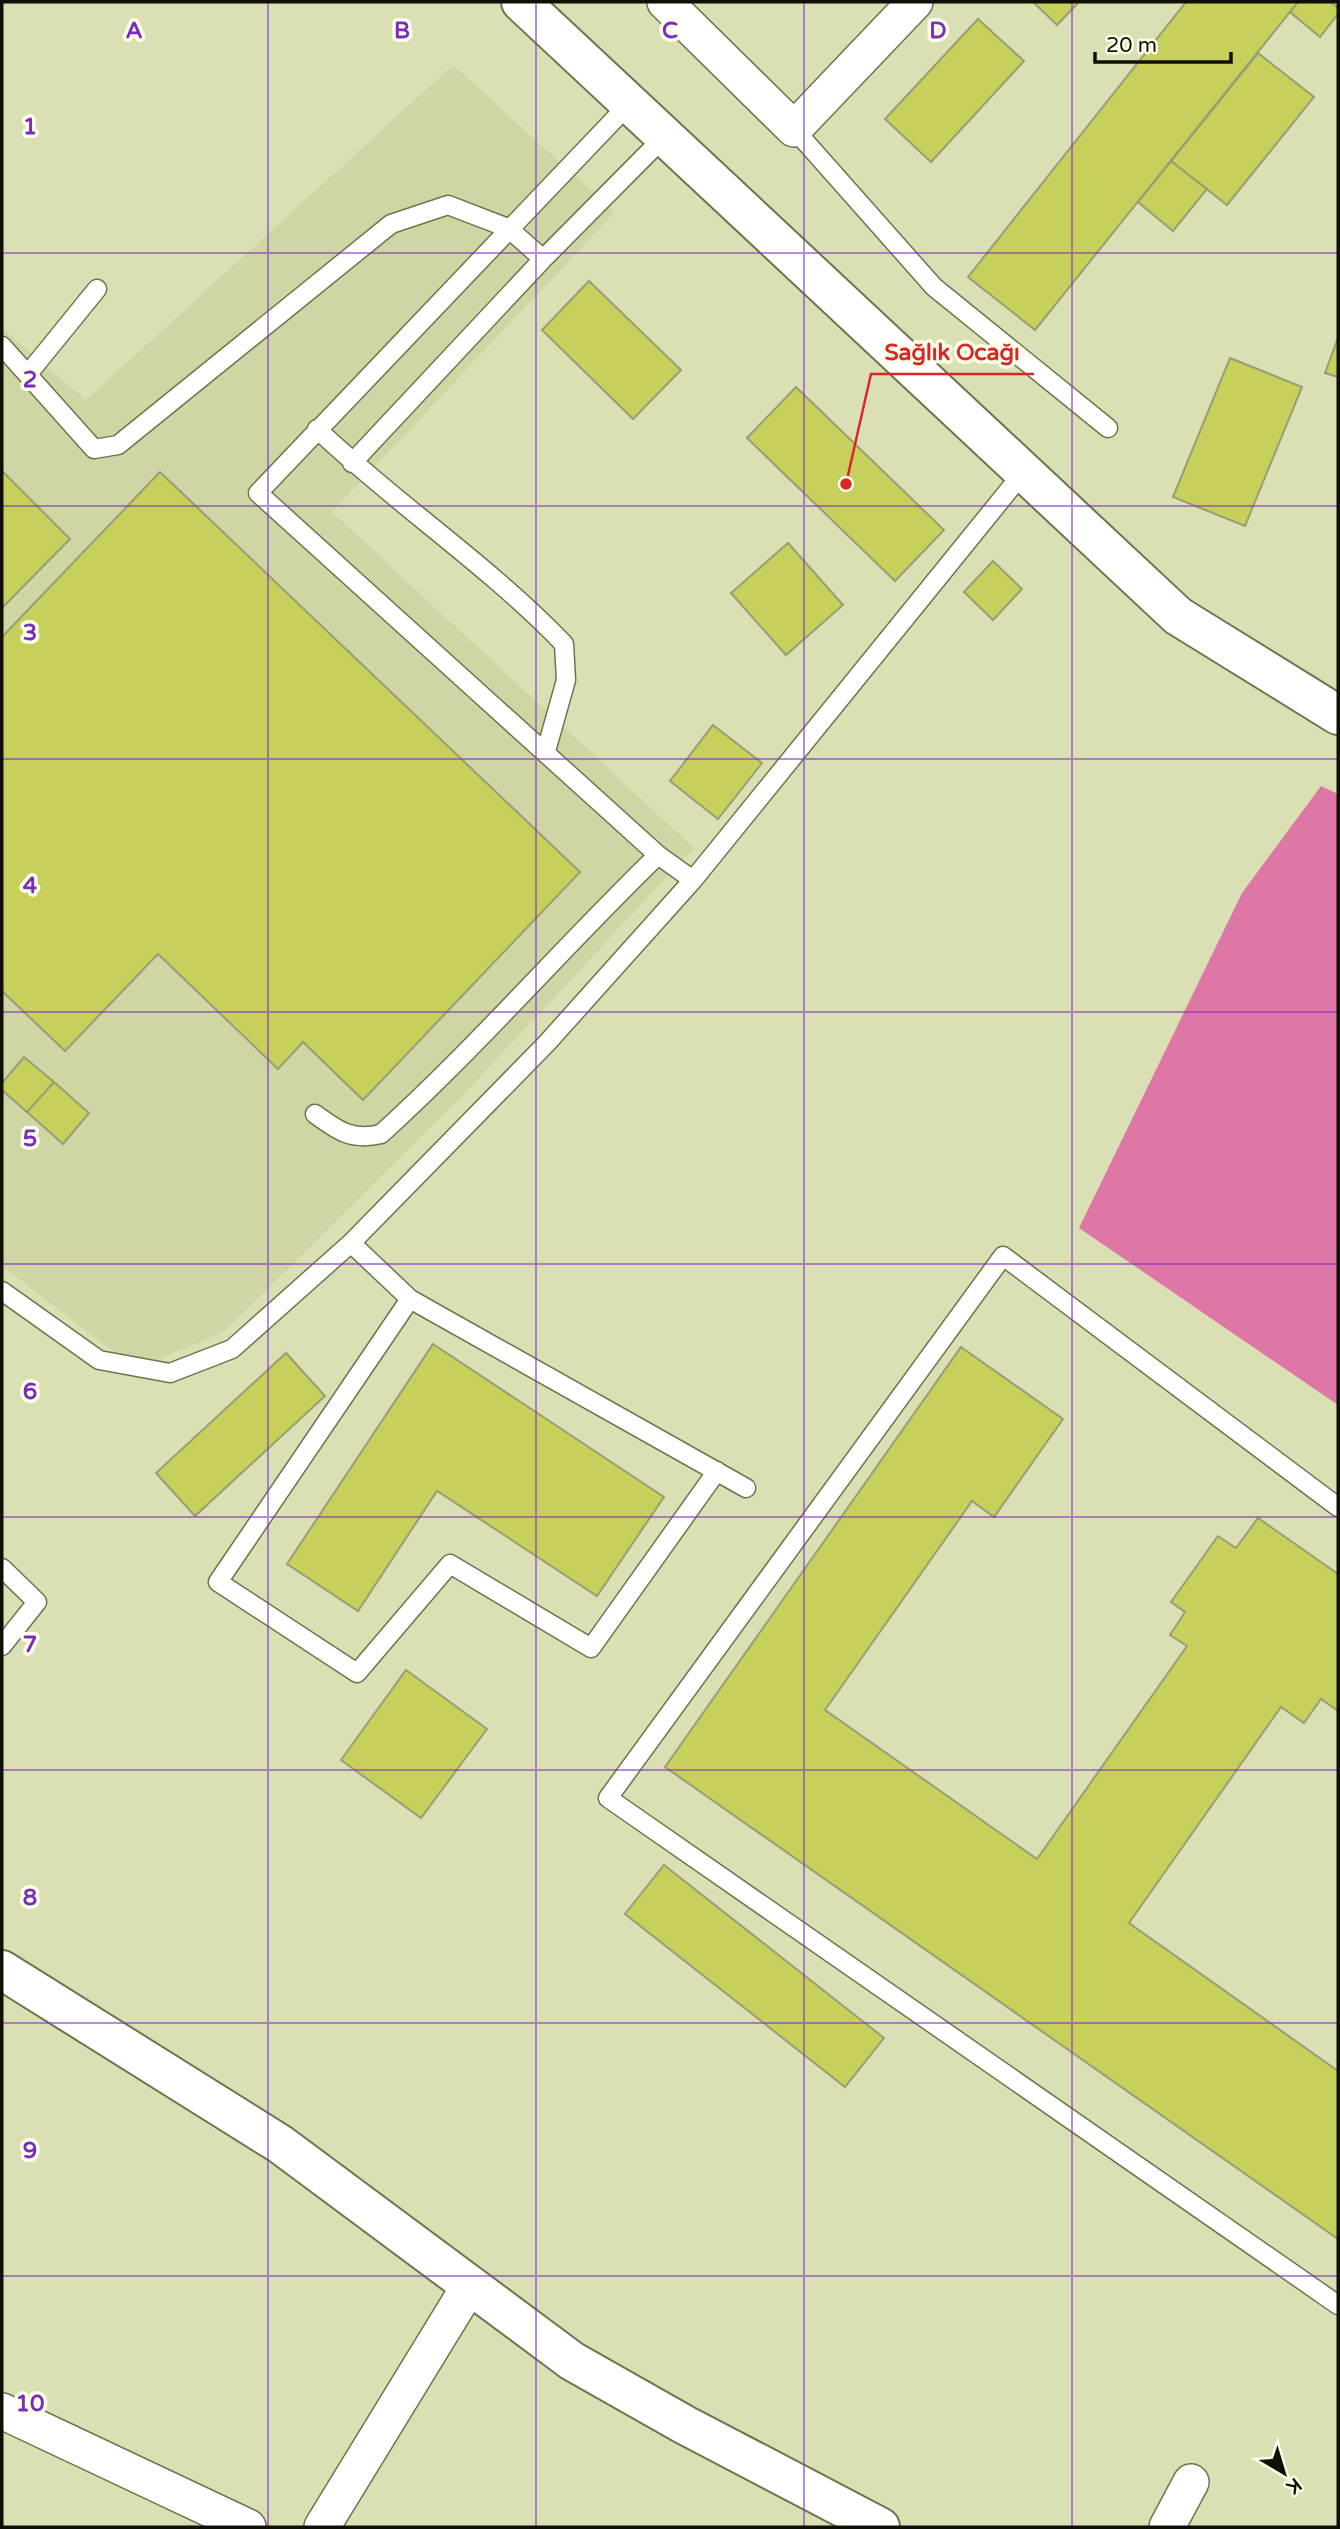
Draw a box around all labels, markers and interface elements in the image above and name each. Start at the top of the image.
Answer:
text: A [125,17,143,45]
text: B [394,17,410,45]
text: C [662,17,678,45]
text: D [929,17,947,45]
scale bar [1095,21,1232,65]
text: 20 m [1106,33,1157,58]
text: 1 [23,113,37,141]
callout: Sağlık Ocağı [871,330,1034,374]
text: Sağlık Ocağı [884,339,1020,367]
text: 2 [23,366,37,394]
text: 3 [23,619,37,647]
text: 4 [23,872,38,900]
text: 5 [23,1125,37,1153]
text: 6 [23,1378,37,1406]
text: 7 [23,1631,37,1659]
text: 8 [23,1884,37,1912]
text: 9 [23,2137,37,2165]
text: 10 [16,2390,44,2418]
north arrow [1249,2438,1319,2508]
text: K [1282,2473,1306,2498]

